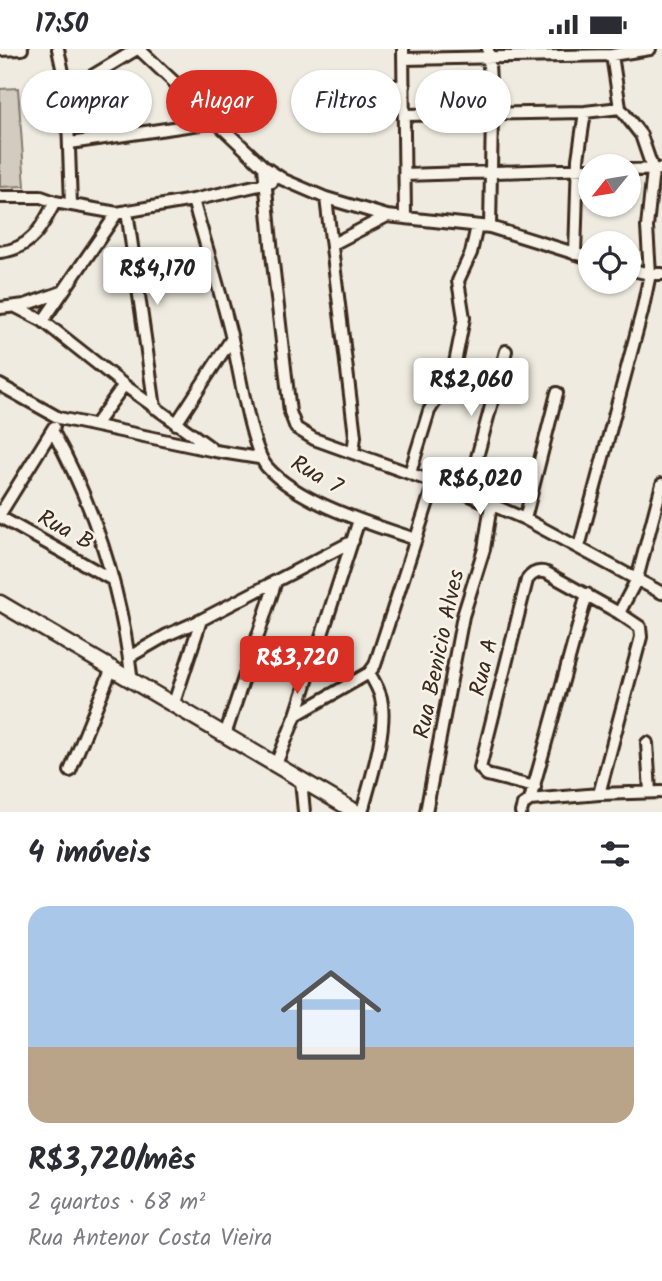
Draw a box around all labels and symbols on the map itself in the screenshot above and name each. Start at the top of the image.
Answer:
north arrow [578,154,640,217]
pin: R$4,170 [92,247,222,307]
pin: R$2,060 [406,359,536,418]
street label: Rua 7 [283,446,350,506]
pin: R$6,020 [415,457,545,517]
street label: Rua B [30,501,100,561]
street label: Rua Benicio Alves [404,566,475,742]
street label: Rua A [460,635,509,700]
pin: R$3,720 [232,637,362,696]

